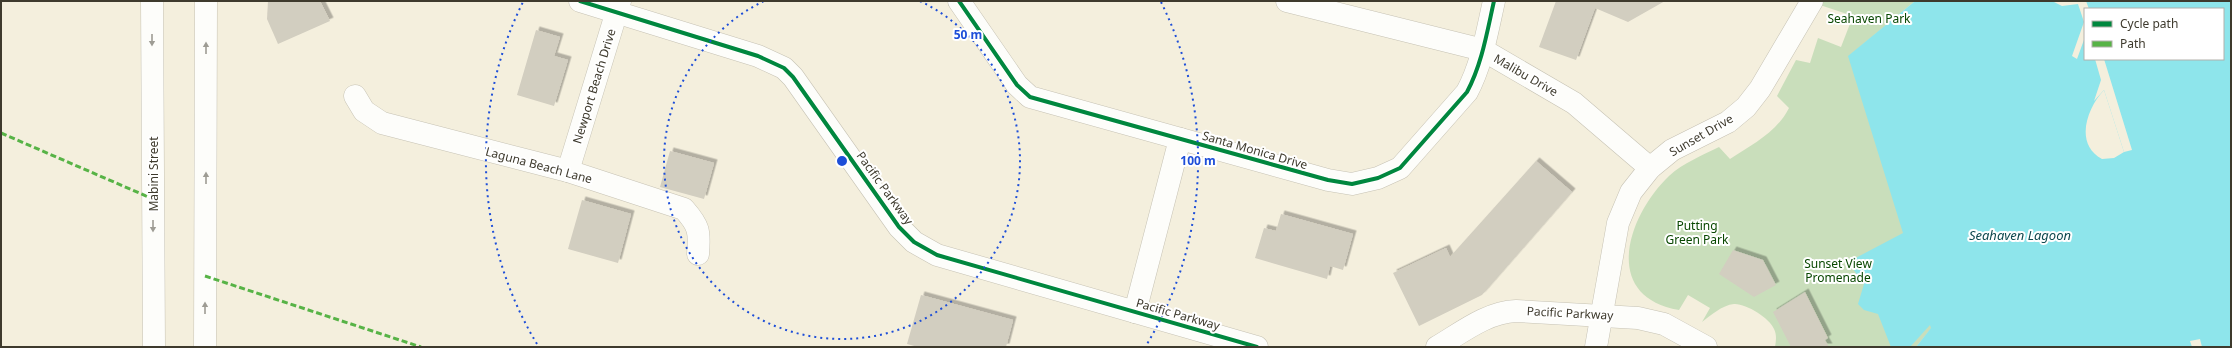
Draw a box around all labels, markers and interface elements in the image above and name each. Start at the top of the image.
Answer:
legend [2084,8,2224,60]
park label: Seahaven Park [1828,10,1911,27]
text: Cycle path [2120,15,2178,32]
street label: Newport Beach Drive [568,26,620,146]
text: 50 m [954,26,982,43]
one-way arrow [149,34,155,47]
text: Path [2120,35,2146,52]
one-way arrow [203,41,209,54]
street label: Malibu Drive [1491,50,1561,100]
street label: Sunset Drive [1666,110,1736,160]
street label: Santa Monica Drive [1200,127,1310,173]
street label: Mabini Street [145,136,162,212]
street label: Laguna Beach Lane [484,143,594,187]
street label: Pacific Parkway [853,148,918,229]
text: 100 m [1180,152,1216,169]
centre of rings [835,154,849,168]
one-way arrow [203,171,209,184]
park label: Putting Green Park [1666,217,1729,248]
one-way arrow [150,220,156,233]
water label: Seahaven Lagoon [1969,226,2071,244]
park label: Sunset View Promenade [1804,255,1872,286]
street label: Pacific Parkway [1134,294,1223,334]
one-way arrow [202,301,208,314]
street label: Pacific Parkway [1526,302,1615,324]

